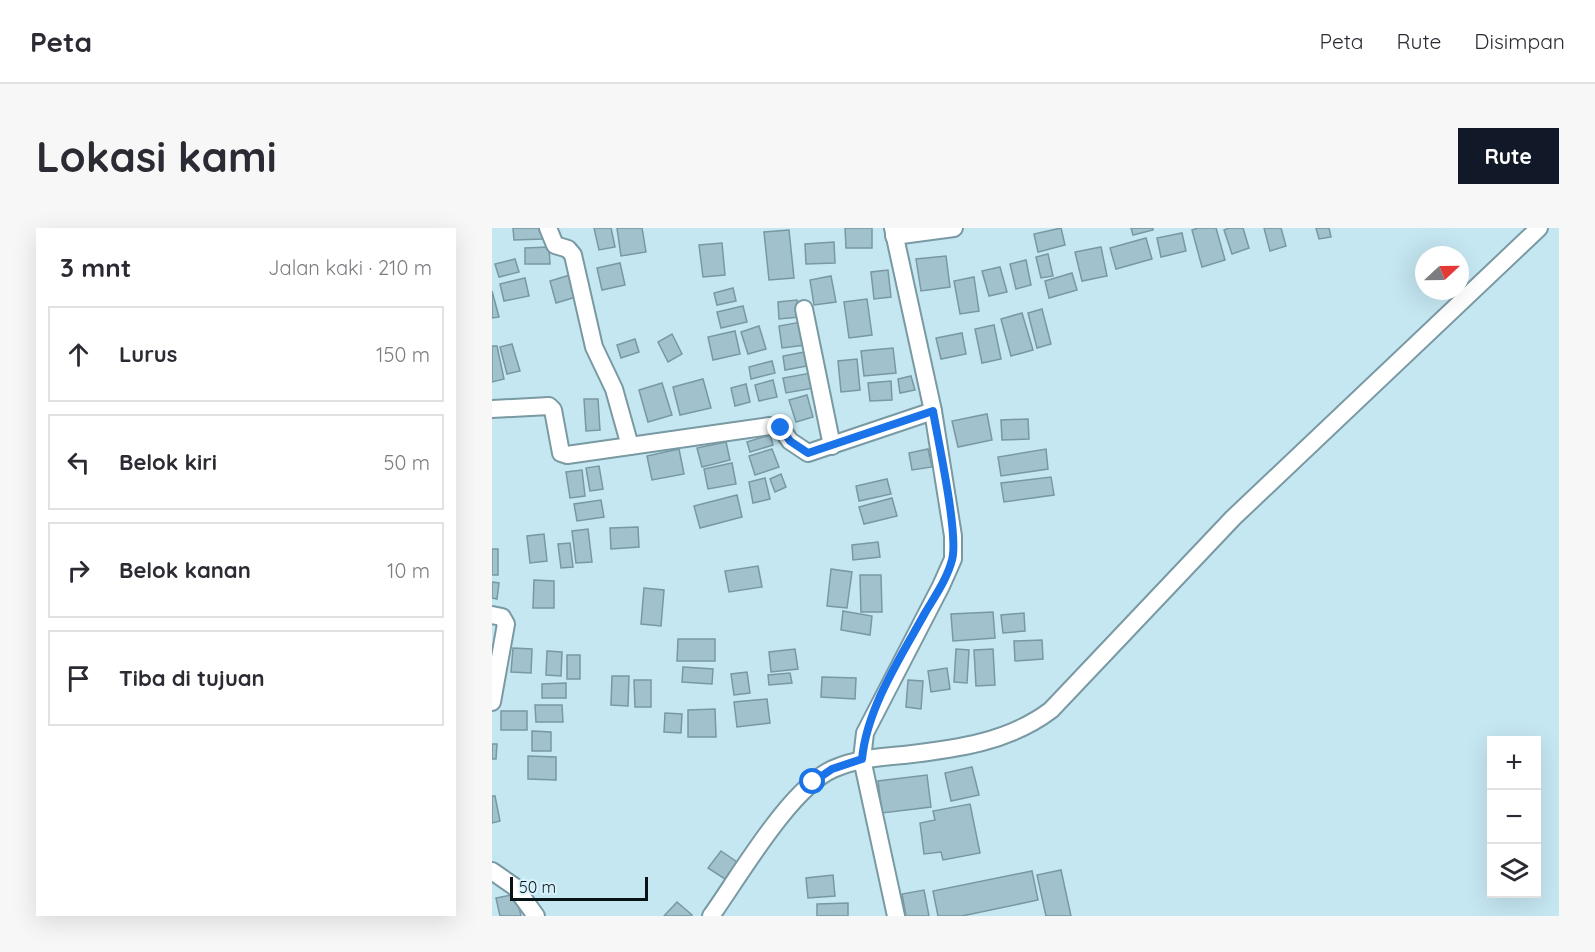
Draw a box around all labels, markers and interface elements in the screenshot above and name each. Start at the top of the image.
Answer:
text: Peta [30,24,92,59]
text: Peta [1320,28,1364,54]
text: Rute [1397,28,1441,54]
text: Disimpan [1474,28,1565,54]
button: Rute [1458,128,1559,184]
text: Lokasi kami [36,130,277,183]
north arrow [1415,246,1469,300]
text: 3 mnt [60,251,131,284]
text: Jalan kaki · 210 m [268,255,432,280]
icon: ahead [62,338,95,371]
text: Lurus [119,340,177,368]
text: 150 m [376,342,430,367]
route end [767,414,793,440]
icon: left [62,446,95,479]
text: Belok kiri [119,448,217,476]
text: 50 m [384,450,430,475]
icon: right [62,554,95,587]
text: Belok kanan [119,556,251,584]
text: 10 m [387,558,430,583]
icon: arrive [62,662,95,695]
text: Tiba di tujuan [119,664,265,692]
map controls [1487,736,1541,898]
button: + [1487,736,1541,790]
route start [799,768,825,794]
button: − [1487,790,1541,844]
button: layers [1487,844,1541,898]
scale bar [510,874,648,902]
text: 50 m [519,877,556,897]

